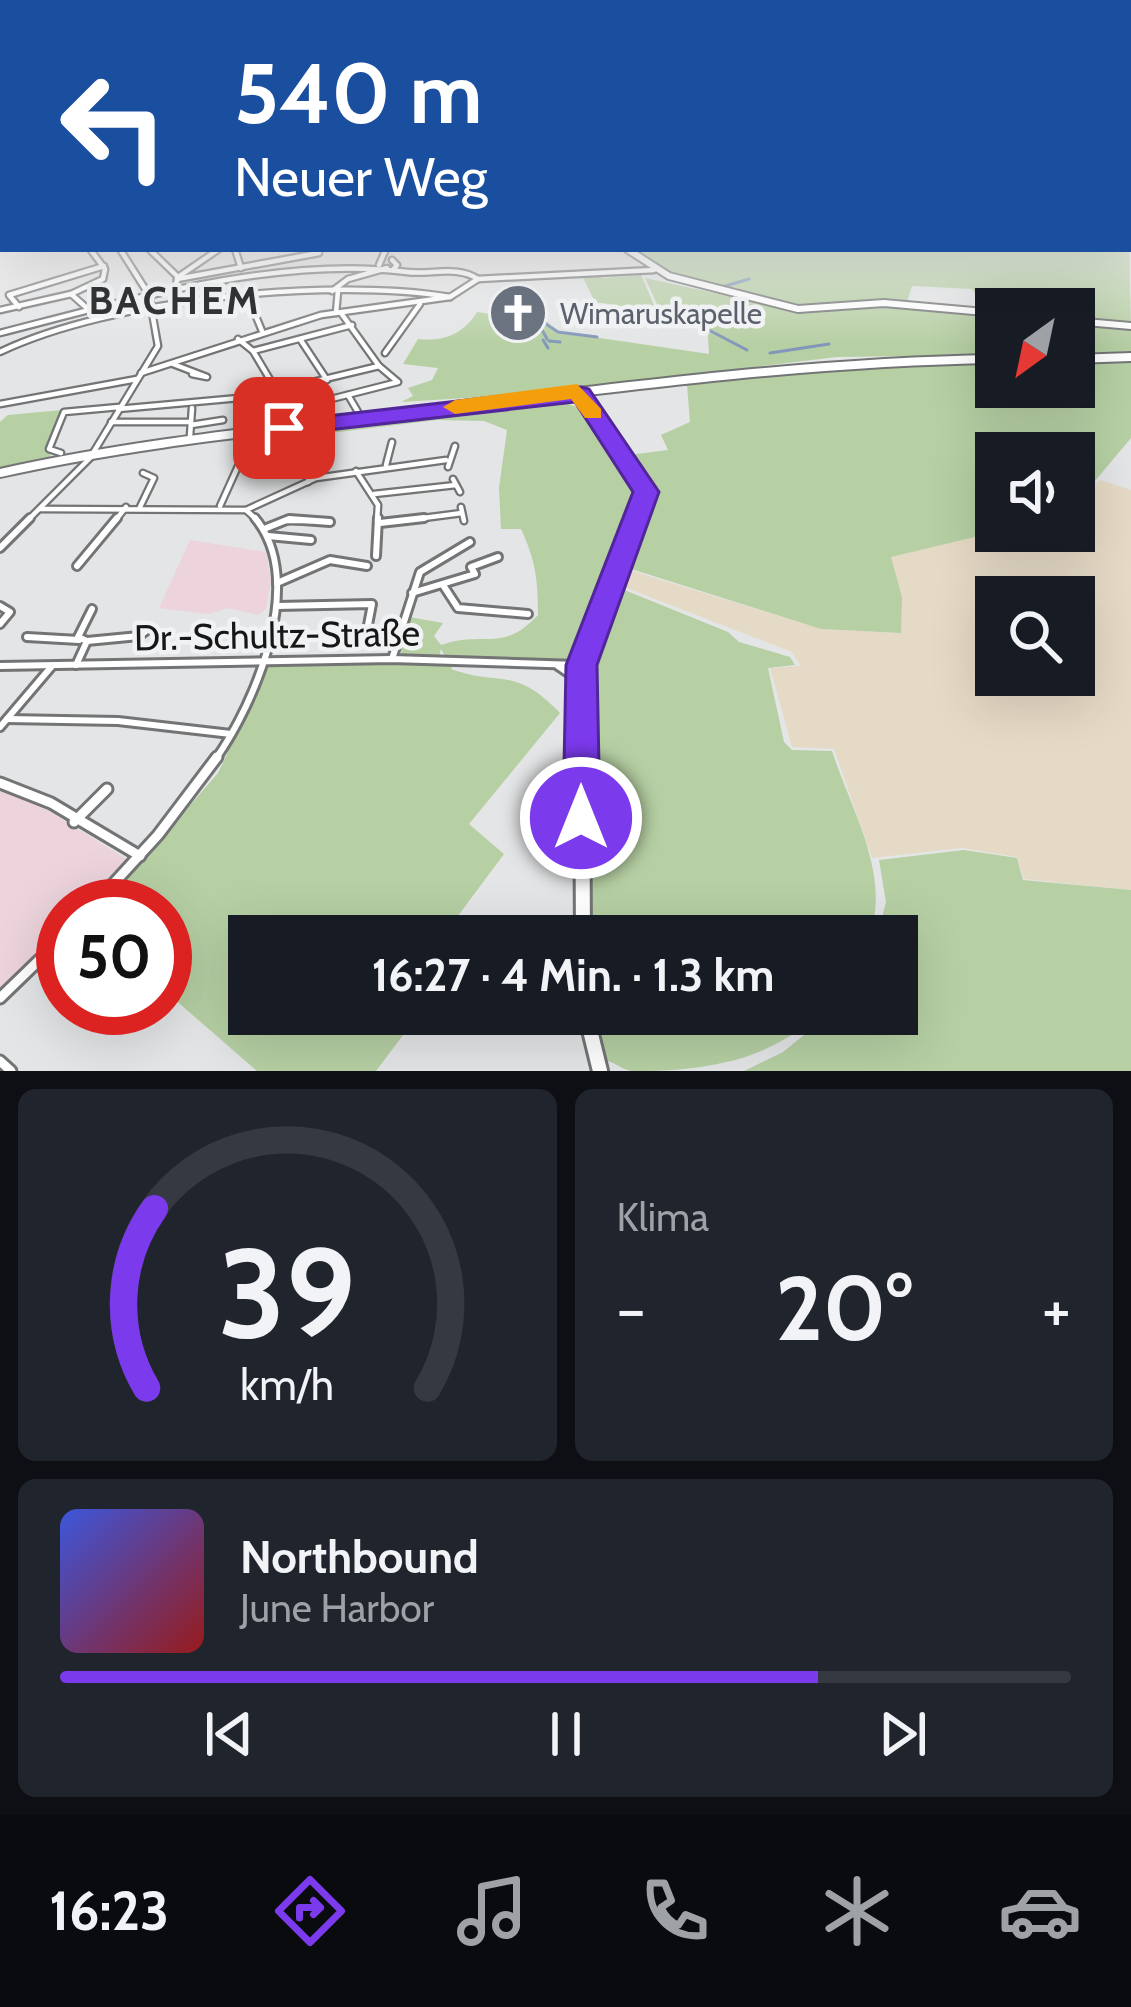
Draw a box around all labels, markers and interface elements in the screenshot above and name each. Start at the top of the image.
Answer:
text: 540 m [234,42,482,144]
icon: left [36,48,192,204]
text: Neuer Weg [234,144,488,210]
district label: BACHEM [88,276,262,324]
church icon: Wimaruskapelle [487,282,549,344]
north arrow [975,288,1095,408]
map controls [975,288,1095,696]
place label: Wimaruskapelle [560,295,762,332]
pin [233,377,335,479]
icon: arrive [251,395,317,461]
button: sound [975,432,1095,552]
button: search [975,576,1095,696]
street label: Dr.-Schultz-Straße [134,611,420,659]
position arrow [518,755,644,881]
speed limit sign: 50 [36,879,192,1035]
text: 16:27 · 4 Min. · 1.3 km [372,948,774,1002]
text: Klima [617,1193,709,1241]
text: 39 [219,1217,356,1368]
text: 20° [775,1253,912,1363]
text: − [617,1268,646,1349]
text: + [1042,1268,1071,1349]
text: km/h [240,1359,334,1411]
text: Northbound [240,1530,479,1584]
text: June Harbor [240,1584,434,1632]
icon: previous [196,1701,262,1767]
icon: pause [533,1701,599,1767]
icon: next [870,1701,936,1767]
icon: directions [268,1869,352,1953]
icon: music [450,1869,534,1953]
icon: phone [633,1869,717,1953]
icon: climate [815,1869,899,1953]
icon: car [998,1869,1082,1953]
text: 16:23 [49,1878,169,1944]

